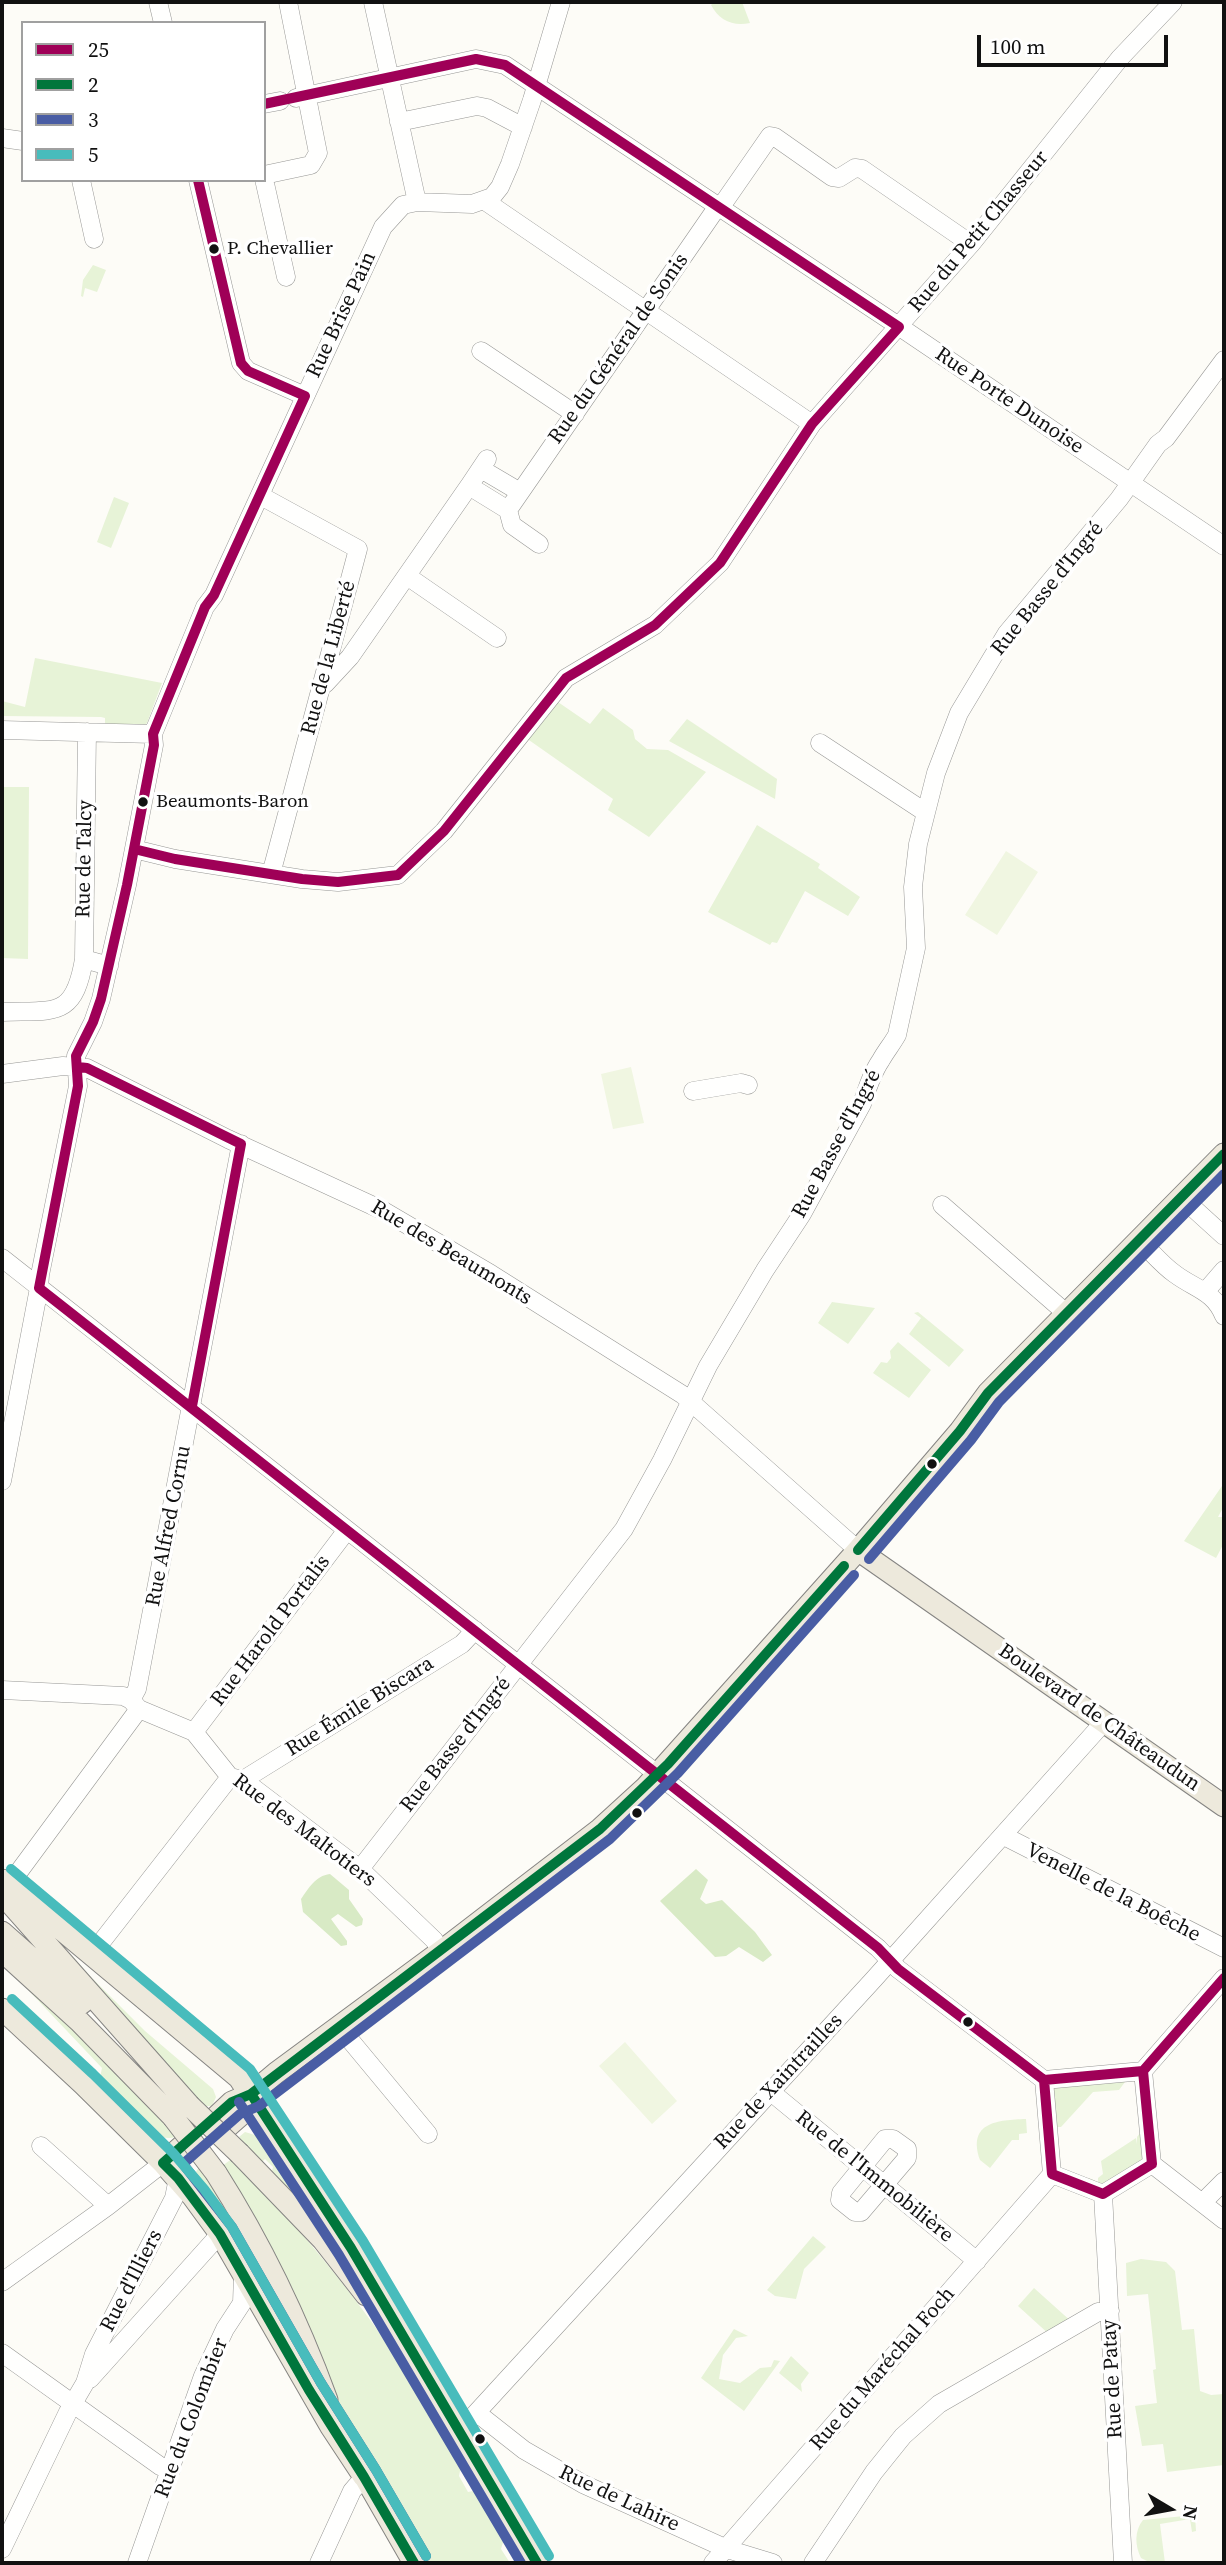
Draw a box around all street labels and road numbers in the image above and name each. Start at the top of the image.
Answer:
street label: Rue du Petit Chasseur [904,146,1054,318]
street label: Rue Brise Pain [302,248,382,382]
street label: Rue du Général de Sonis [544,249,694,449]
street label: Rue Porte Dunoise [930,342,1088,460]
street label: Rue Basse d'Ingré [986,517,1110,661]
street label: Rue de la Liberté [296,578,362,738]
street label: Rue de Talcy [71,800,99,918]
street label: Rue Basse d'Ingré [787,1065,887,1223]
street label: Rue des Beaumonts [366,1195,536,1311]
street label: Rue Alfred Cornu [141,1443,197,1609]
street label: Rue Harold Portalis [206,1550,336,1712]
street label: Boulevard de Châteaudun [993,1639,1205,1797]
street label: Rue Émile Biscara [281,1651,439,1763]
street label: Rue Basse d'Ingré [395,1672,517,1818]
street label: Rue des Maltotiers [227,1769,381,1893]
street label: Venelle de la Boêche [1021,1838,1205,1948]
street label: Rue de Xaintrailles [710,2009,848,2155]
street label: Rue de l'Immobilière [790,2105,958,2249]
street label: Rue d'Illiers [95,2226,169,2336]
street label: Rue du Maréchal Foch [805,2282,961,2456]
street label: Rue de Patay [1097,2319,1129,2439]
street label: Rue du Colombier [150,2335,234,2501]
street label: Rue de Lahire [555,2460,683,2538]

